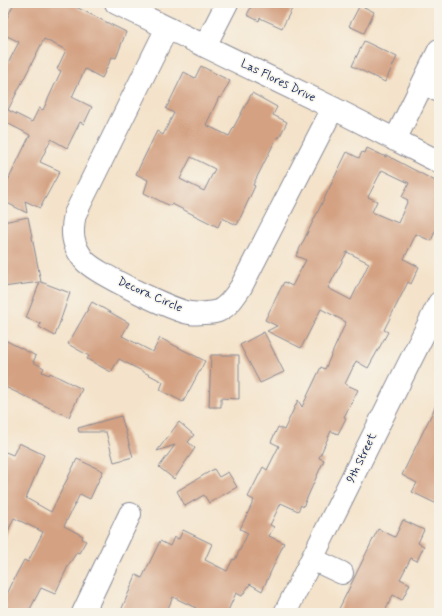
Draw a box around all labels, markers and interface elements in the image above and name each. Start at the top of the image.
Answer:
street label: Las Flores Drive [238,56,318,106]
street label: Decora Circle [115,274,185,316]
street label: 9th Street [343,430,381,486]

